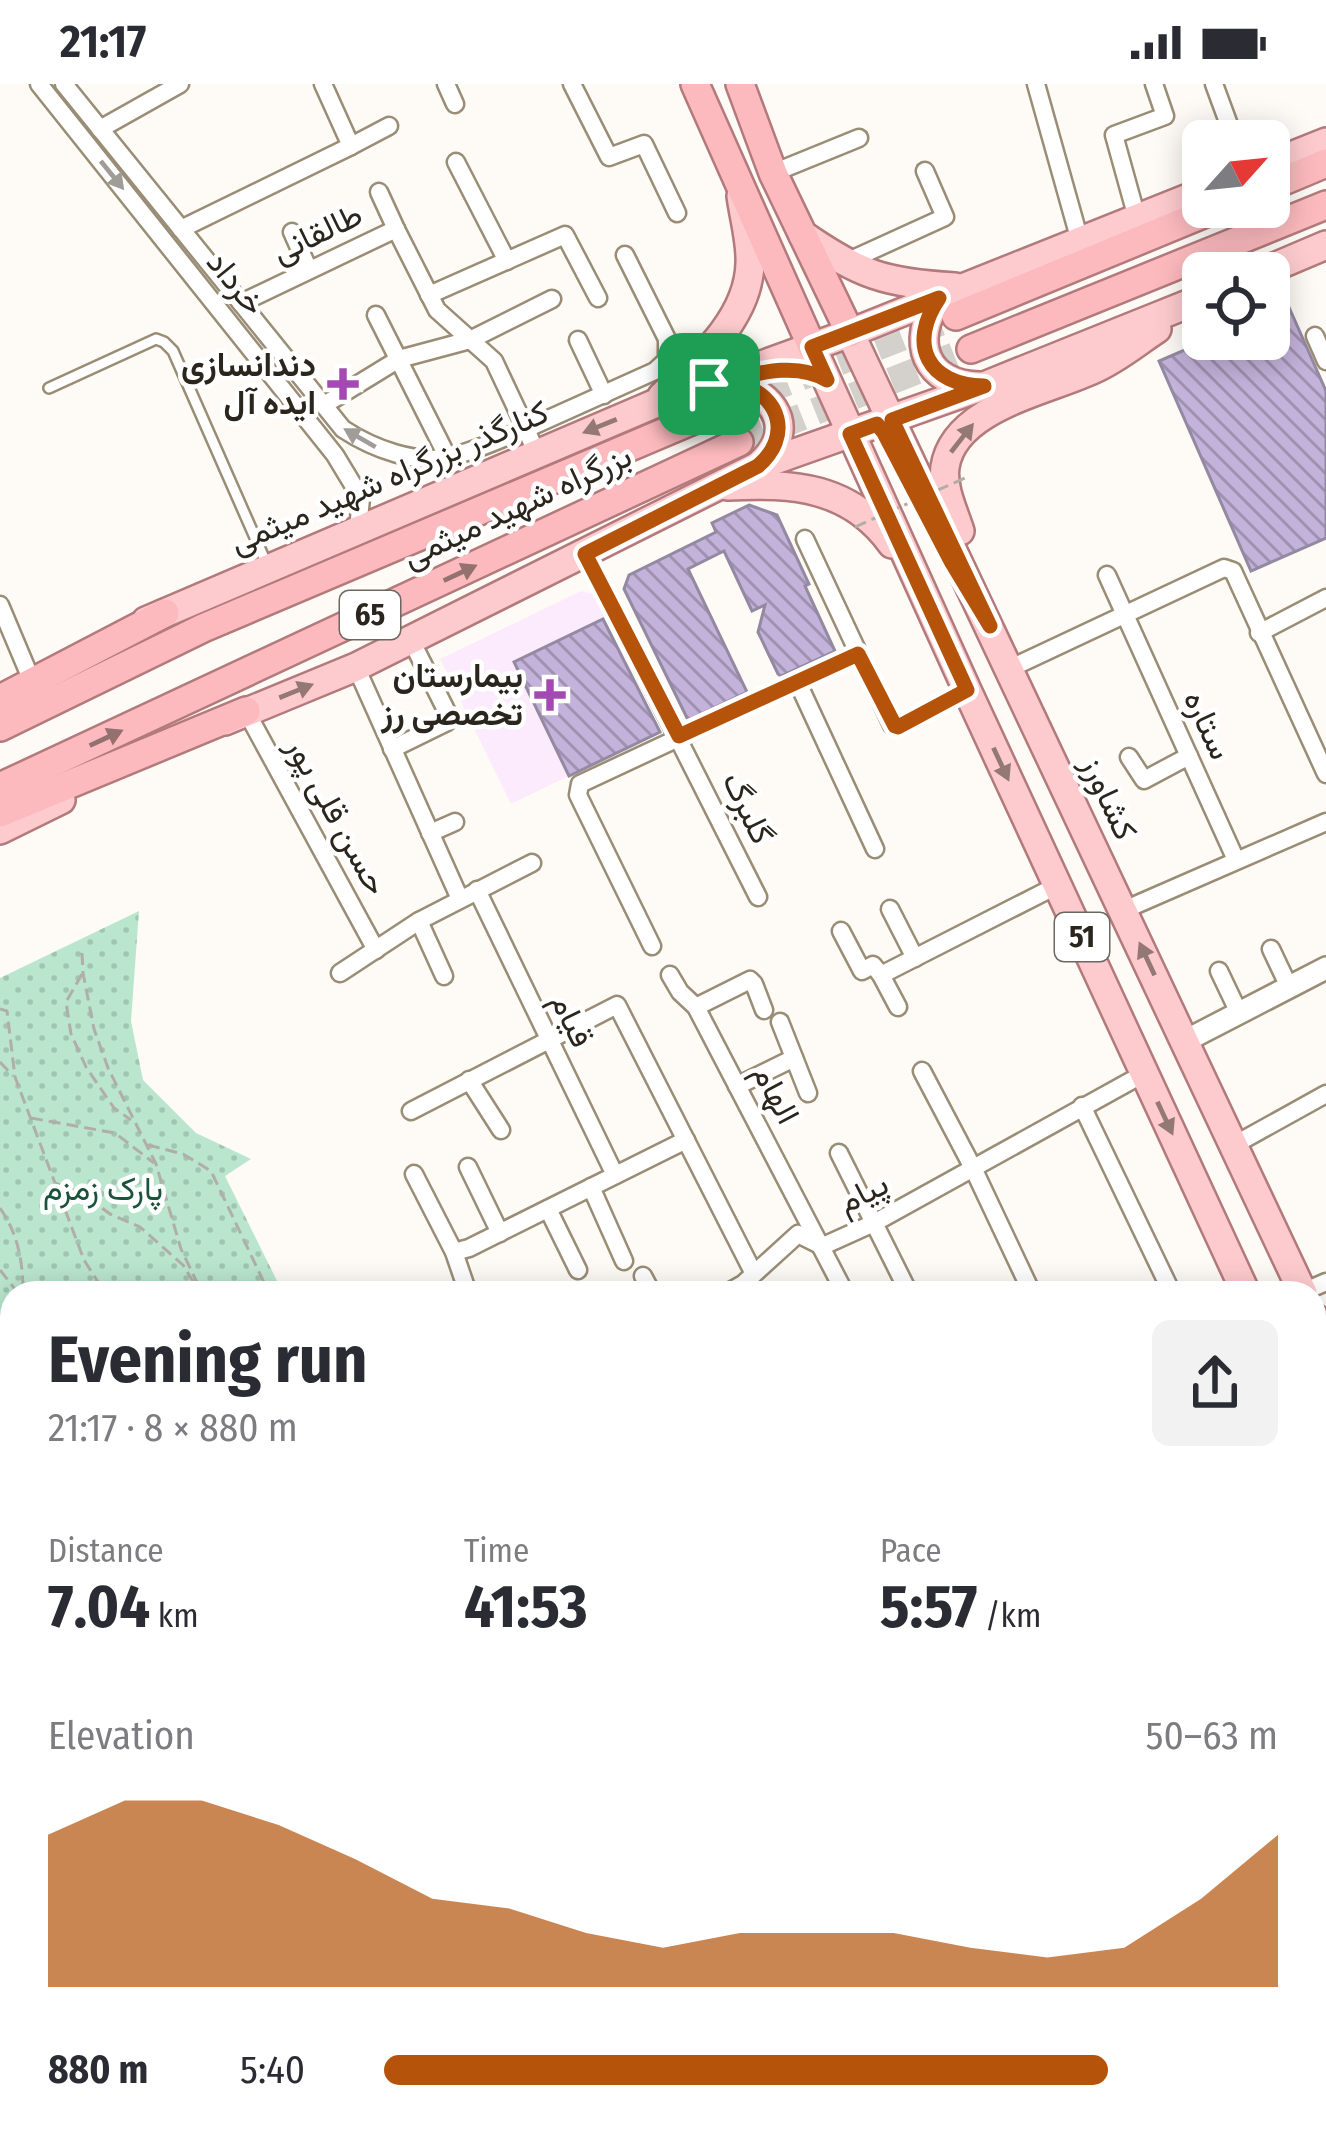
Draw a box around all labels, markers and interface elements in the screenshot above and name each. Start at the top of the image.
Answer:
text: 21:17 [60,15,146,69]
north arrow [1182,120,1290,228]
map controls [1182,120,1290,360]
one-way arrow [99,160,124,191]
street label: طالقانی [265,194,369,272]
street label: خرداد [198,243,274,323]
button: locate [1182,252,1290,360]
pin [658,333,760,435]
place label: دندانسازی ایده آل [181,345,316,423]
icon: arrive [676,351,742,417]
marker: دندانسازی ایده آل [327,368,359,400]
street label: کنارگذر بزرگراه شهید میثمی [224,392,554,562]
one-way arrow [581,417,617,436]
one-way arrow [950,422,974,453]
one-way arrow [343,428,377,449]
street label: بزرگراه شهید میثمی [396,436,638,576]
one-way arrow [443,563,478,583]
road number: 65 [340,591,400,639]
place label: بیمارستان تخصصی رز [380,656,523,734]
marker: بیمارستان تخصصی رز [534,679,566,711]
one-way arrow [279,681,315,700]
street label: ستاره [1175,684,1241,766]
one-way arrow [89,728,124,748]
street label: حسن قلی پور [275,729,397,903]
one-way arrow [992,747,1012,782]
street label: کشاورز [1072,749,1146,846]
street label: گلبرگ [714,765,782,851]
road number: 51 [1055,913,1109,961]
one-way arrow [1137,941,1157,976]
street label: قیام [541,986,602,1054]
street label: الهام [743,1057,808,1131]
one-way arrow [1156,1101,1176,1136]
street label: پیام [831,1163,896,1224]
park label: پارک زمزم [43,1169,163,1211]
text: Evening run [48,1320,368,1399]
button: share [1152,1320,1278,1446]
text: 21:17 · 8 × 880 m [48,1405,298,1451]
text: Distance [48,1531,164,1571]
text: Time [464,1531,529,1571]
text: Pace [880,1531,942,1571]
text: 7.04 [48,1571,150,1643]
text: 41:53 [464,1571,588,1643]
text: 5:57 [880,1571,977,1643]
text: km [150,1596,199,1636]
text: /km [977,1596,1041,1636]
text: Elevation [48,1713,195,1759]
text: 50–63 m [1146,1713,1278,1759]
text: 880 m [48,2047,148,2093]
text: 5:40 [240,2047,305,2093]

